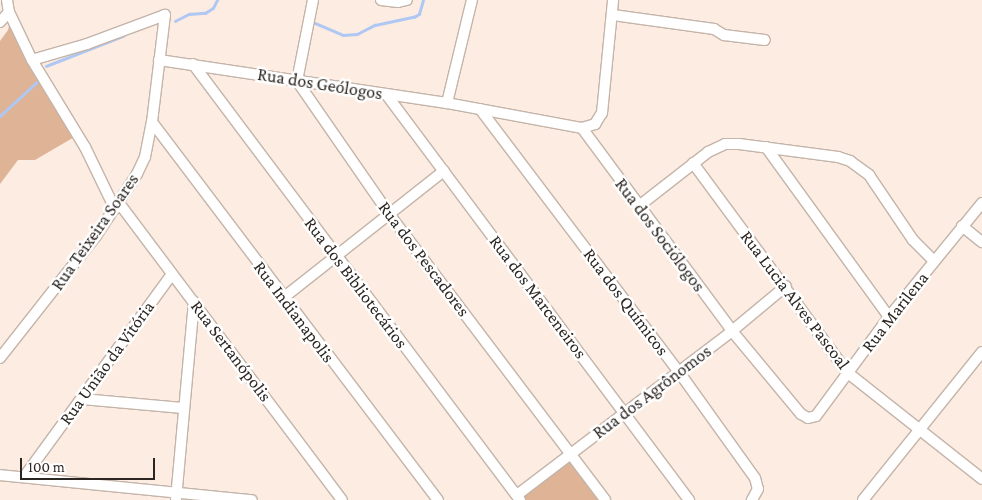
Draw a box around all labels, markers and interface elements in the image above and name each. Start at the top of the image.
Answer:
street label: Rua dos Geólogos [256,63,384,105]
street label: Rua Teixeira Soares [47,169,143,295]
street label: Rua dos Sociólogos [610,174,710,296]
street label: Rua dos Pescadores [374,197,474,321]
street label: Rua dos Bibliotecários [300,213,412,353]
street label: Rua Lucia Alves Pascoal [736,226,854,374]
street label: Rua dos Marceneiros [485,231,591,363]
street label: Rua dos Químicos [579,244,673,360]
street label: Rua Indianapolis [249,257,339,367]
street label: Rua Marilena [857,268,933,356]
street label: Rua Sertanópolis [186,296,276,406]
street label: Rua União da Vitória [55,297,159,429]
street label: Rua dos Agrônomos [589,340,715,444]
scale bar [22,448,158,480]
text: 100 m [28,459,65,475]

